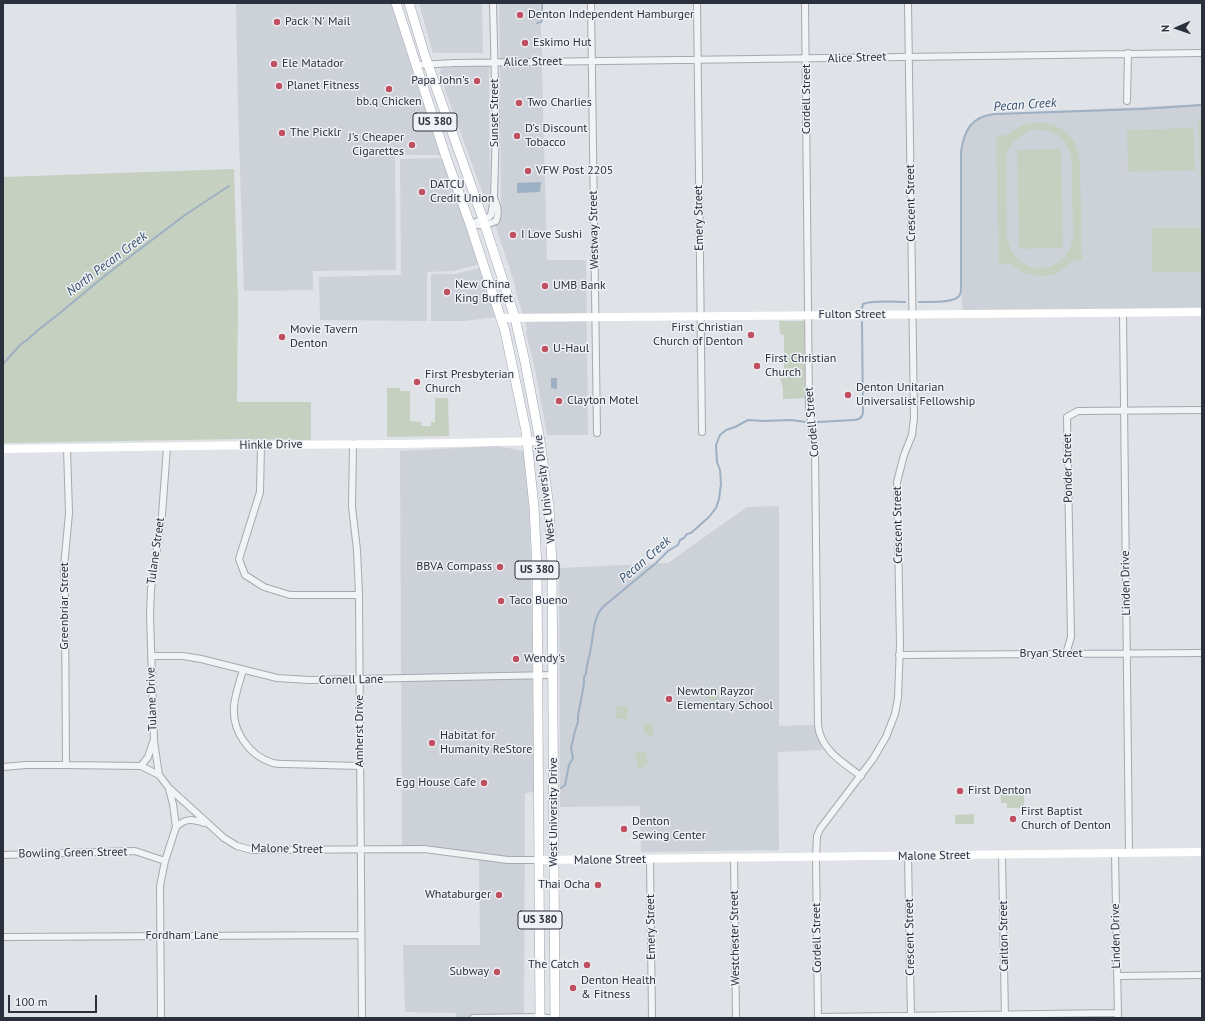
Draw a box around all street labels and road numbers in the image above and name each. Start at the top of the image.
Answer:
street label: Alice Street [827,50,887,66]
street label: Alice Street [503,54,563,70]
street label: Cordell Street [800,64,814,134]
street label: Sunset Street [488,79,502,147]
road number: US 380 [413,113,457,131]
street label: Crescent Street [903,164,919,242]
street label: Emery Street [691,185,707,251]
street label: Westway Street [586,190,602,270]
street label: Fulton Street [819,308,885,322]
street label: Cordell Street [802,386,822,458]
street label: Ponder Street [1060,433,1076,503]
street label: West University Drive [531,434,559,544]
street label: Hinkle Drive [239,437,303,453]
street label: Crescent Street [890,486,906,564]
street label: Tulane Street [144,516,168,586]
street label: Linden Drive [1118,550,1134,616]
road number: US 380 [515,561,559,579]
street label: Greenbriar Street [58,562,72,650]
street label: Bryan Street [1019,647,1083,661]
street label: Tulane Drive [144,667,160,731]
street label: Cornell Lane [319,672,383,688]
street label: Amherst Drive [353,695,367,767]
street label: West University Drive [547,757,561,867]
street label: Malone Street [251,841,323,857]
street label: Bowling Green Street [18,845,128,861]
street label: Malone Street [898,848,970,864]
street label: Malone Street [574,852,646,868]
street label: Westchester Street [727,890,743,986]
street label: Emery Street [643,894,659,960]
street label: Crescent Street [902,898,918,976]
street label: Carlton Street [996,900,1012,972]
street label: Cordell Street [809,903,825,973]
street label: Linden Drive [1108,903,1124,969]
road number: US 380 [518,911,562,929]
street label: Fordham Lane [145,929,219,943]

